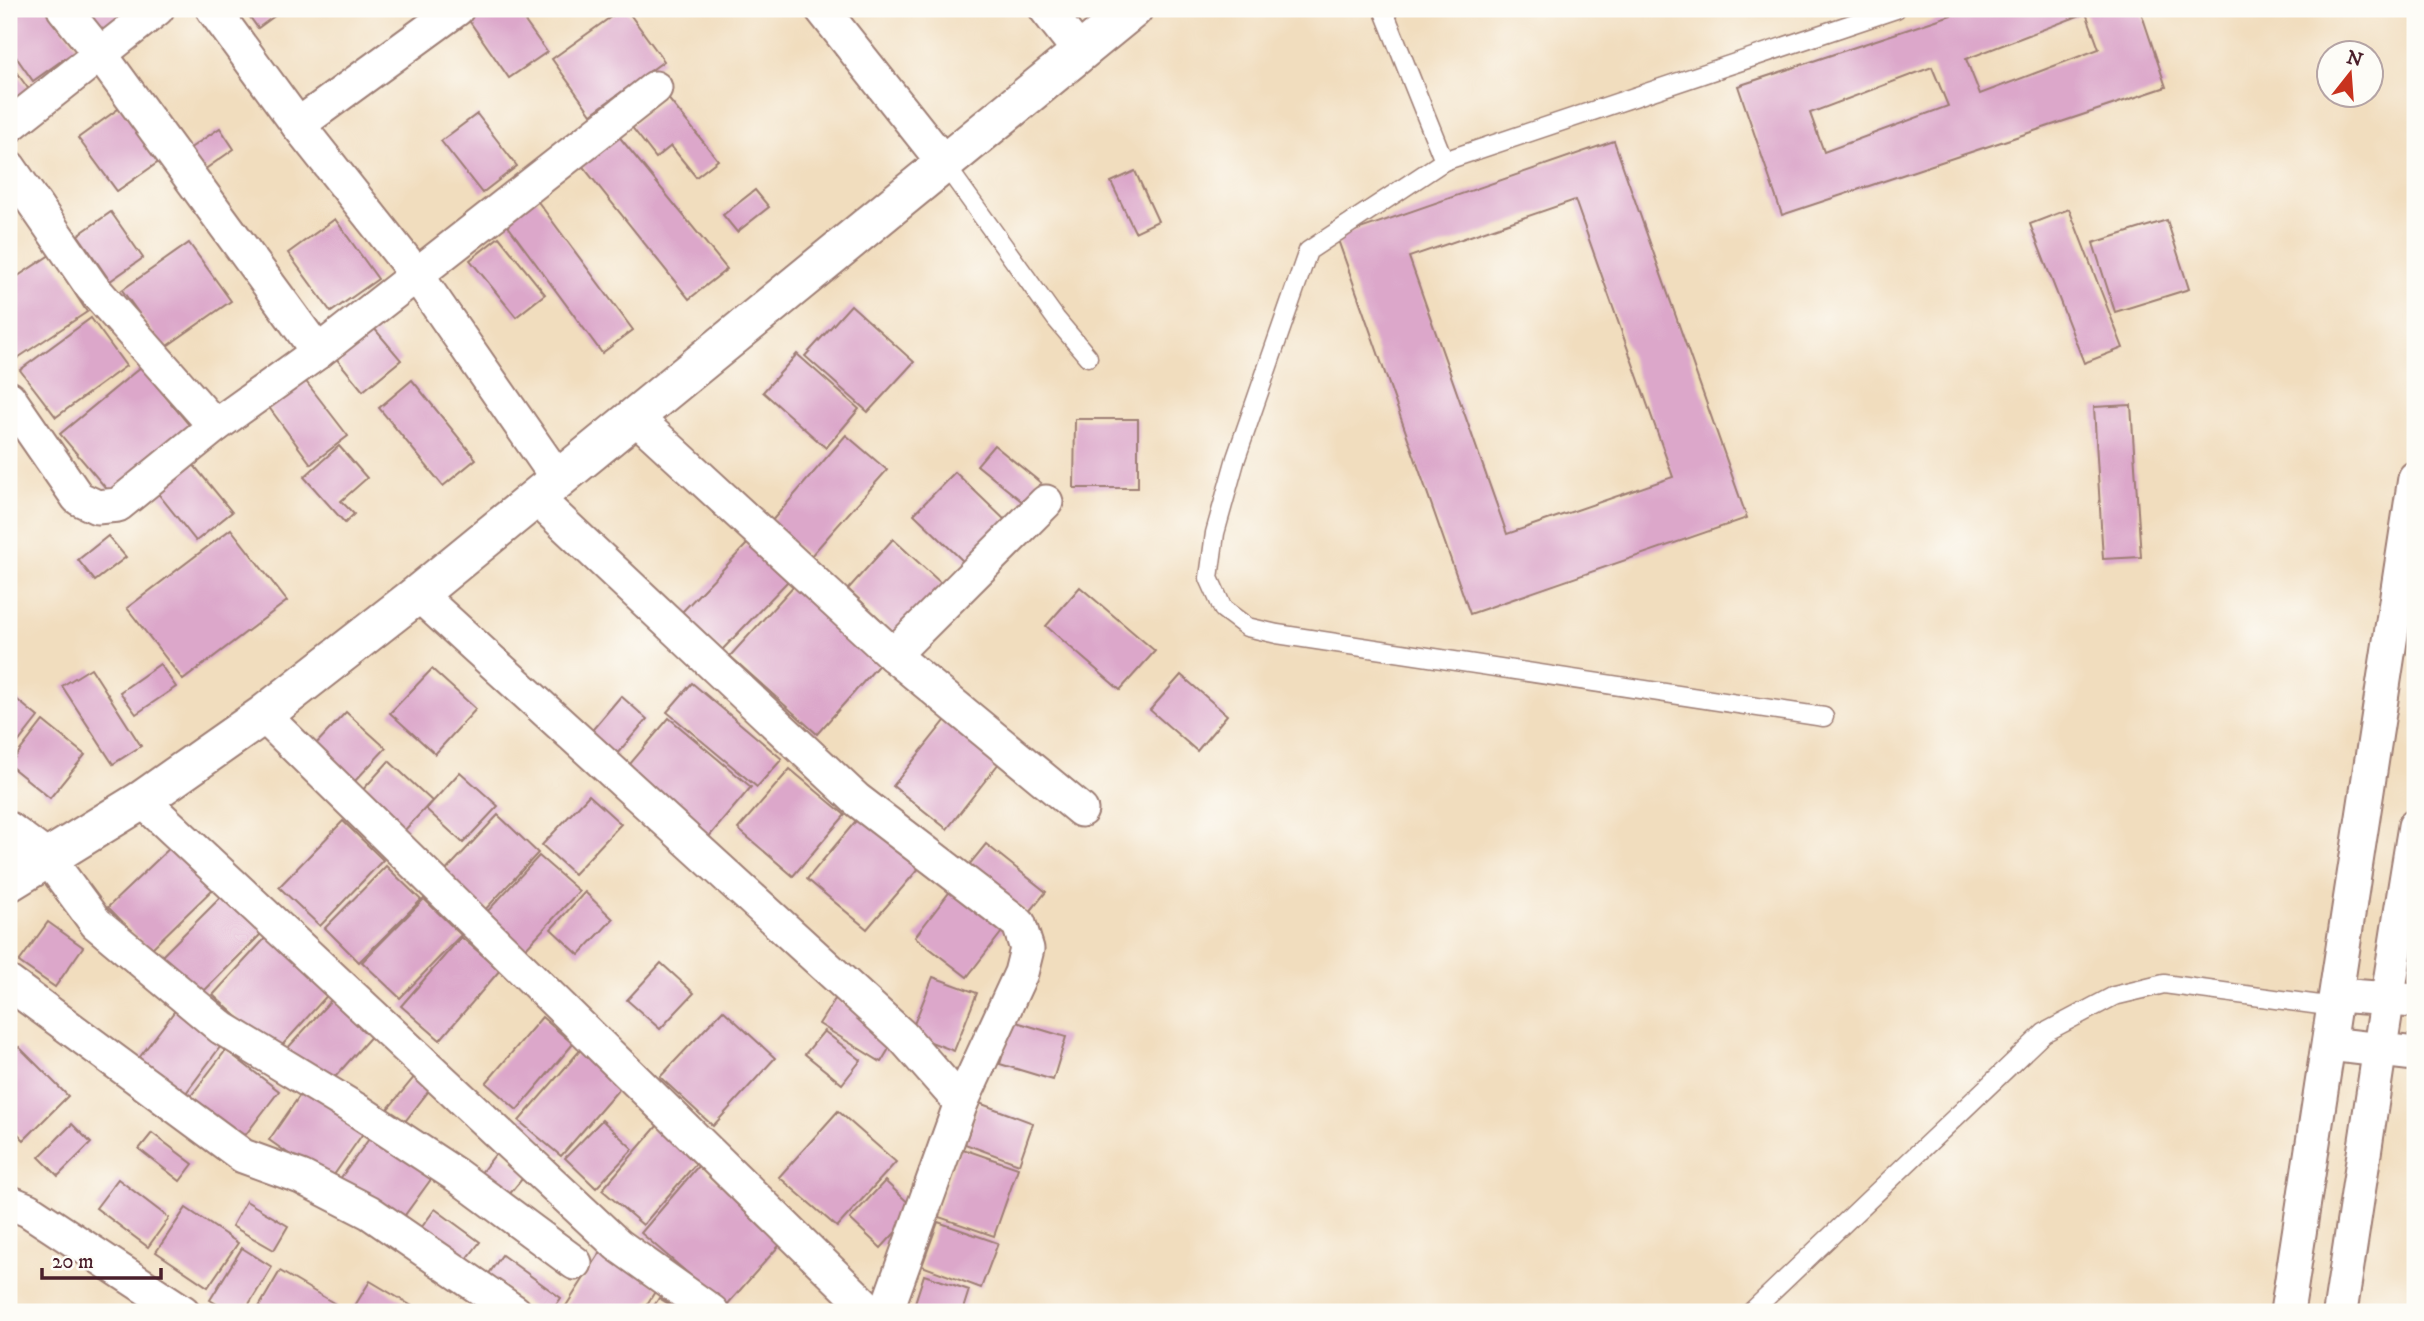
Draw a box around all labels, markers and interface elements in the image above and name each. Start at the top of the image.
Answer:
north arrow [2316,38,2386,108]
text: N [2344,46,2366,73]
scale bar [42,1237,161,1281]
text: 20 m [52,1249,94,1275]

